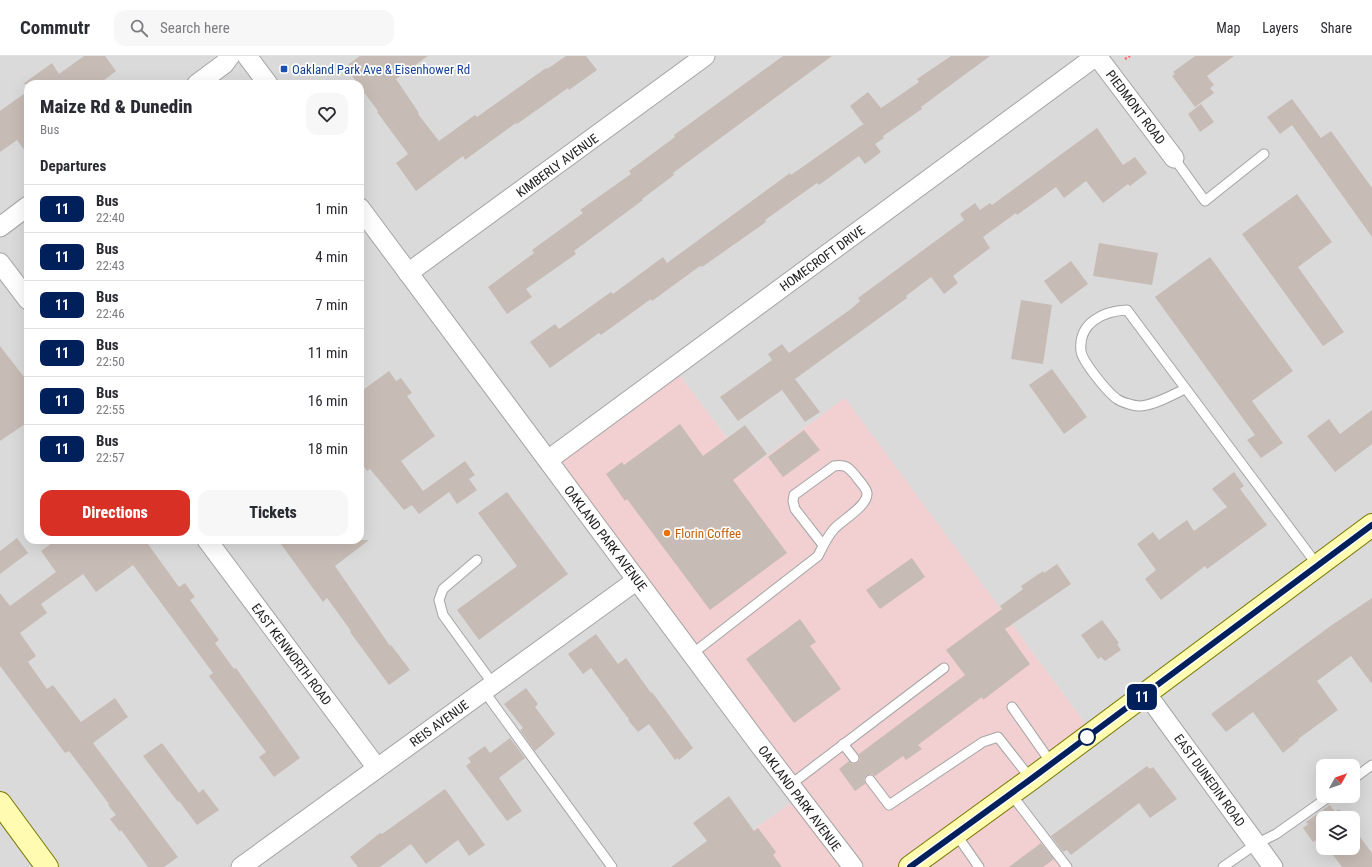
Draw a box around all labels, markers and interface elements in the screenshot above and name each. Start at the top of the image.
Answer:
search box [114,10,394,46]
text: Commutr [20,16,90,39]
icon: search [128,17,150,39]
text: Search here [160,19,230,37]
text: Map [1216,20,1240,36]
text: Layers [1262,20,1299,36]
text: Share [1321,20,1352,36]
place label: Oakland Park Ave & Eisenhower Rd [292,62,470,77]
marker: Oakland Park Ave & Eisenhower Rd [279,64,289,74]
street label: PIEDMONT ROAD [1103,67,1168,147]
button: heart [306,93,348,135]
text: Maize Rd & Dunedin [40,95,192,118]
text: Bus [40,122,59,137]
street label: KIMBERLY AVENUE [513,131,601,200]
text: Departures [40,157,106,175]
text: Bus [96,192,119,210]
text: 1 min [315,200,348,218]
text: 11 [55,201,69,217]
text: 22:40 [96,210,125,225]
street label: HOMECROFT DRIVE [777,223,868,294]
text: Bus [96,240,119,258]
text: 4 min [315,248,348,266]
text: 11 [55,249,69,265]
text: 22:43 [96,258,125,273]
text: Bus [96,288,119,306]
text: 7 min [315,296,348,314]
text: 11 [55,297,69,313]
text: 22:46 [96,306,125,321]
text: Bus [96,336,119,354]
text: 11 min [308,344,348,362]
text: 11 [55,345,69,361]
text: 22:50 [96,354,125,369]
text: Bus [96,384,119,402]
text: 16 min [308,392,348,410]
text: 11 [55,393,69,409]
text: 22:55 [96,402,125,417]
text: Bus [96,432,119,450]
text: 18 min [308,440,348,458]
text: 11 [55,441,69,457]
text: 22:57 [96,450,125,465]
street label: OAKLAND PARK AVENUE [561,483,650,594]
button: Directions [40,490,190,536]
button: Tickets [198,490,348,536]
place label: Florin Coffee [675,526,741,541]
marker: Florin Coffee [662,528,672,538]
street label: EAST KENWORTH ROAD [249,601,335,708]
line badge: 11 [1124,684,1160,710]
text: 11 [1135,689,1149,705]
street label: REIS AVENUE [407,697,472,750]
unlabelled marker [1078,728,1096,746]
street label: EAST DUNEDIN ROAD [1171,731,1248,829]
street label: OAKLAND PARK AVENUE [755,743,844,854]
north arrow [1316,759,1360,803]
map controls [1316,759,1360,855]
button: layers [1316,811,1360,855]

